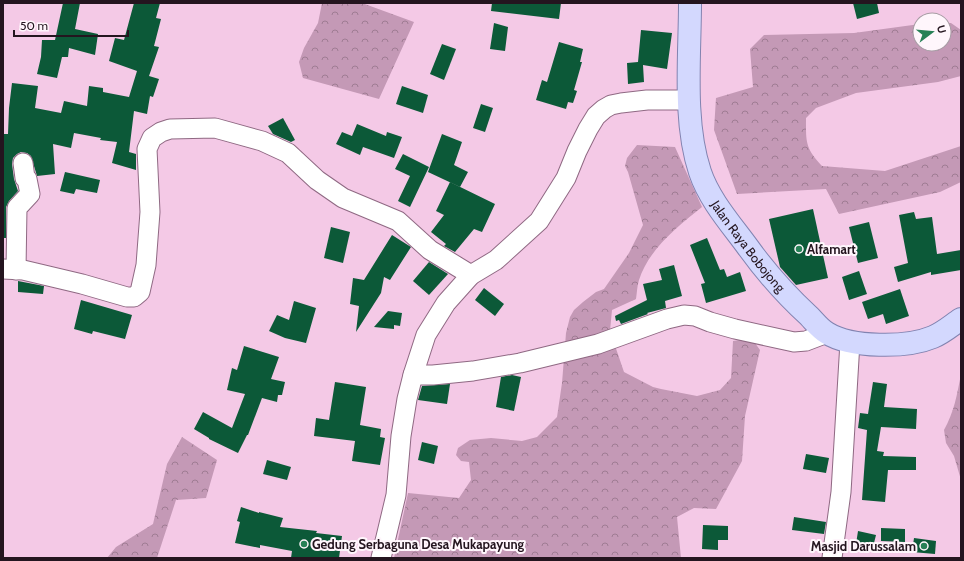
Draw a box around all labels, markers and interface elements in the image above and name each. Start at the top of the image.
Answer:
scale bar [14,12,128,38]
north arrow [912,12,952,52]
text: 50 m [20,18,48,33]
text: U [934,24,949,35]
street label: Jalan Raya Bobojong [707,196,789,296]
place label: Alfamart [807,241,856,257]
marker: Alfamart [794,244,804,254]
place label: Gedung Serbaguna Desa Mukapayung [312,536,525,552]
place label: Masjid Darussalam [811,538,916,554]
marker: Gedung Serbaguna Desa Mukapayung [299,539,309,549]
marker: Masjid Darussalam [919,541,929,551]

